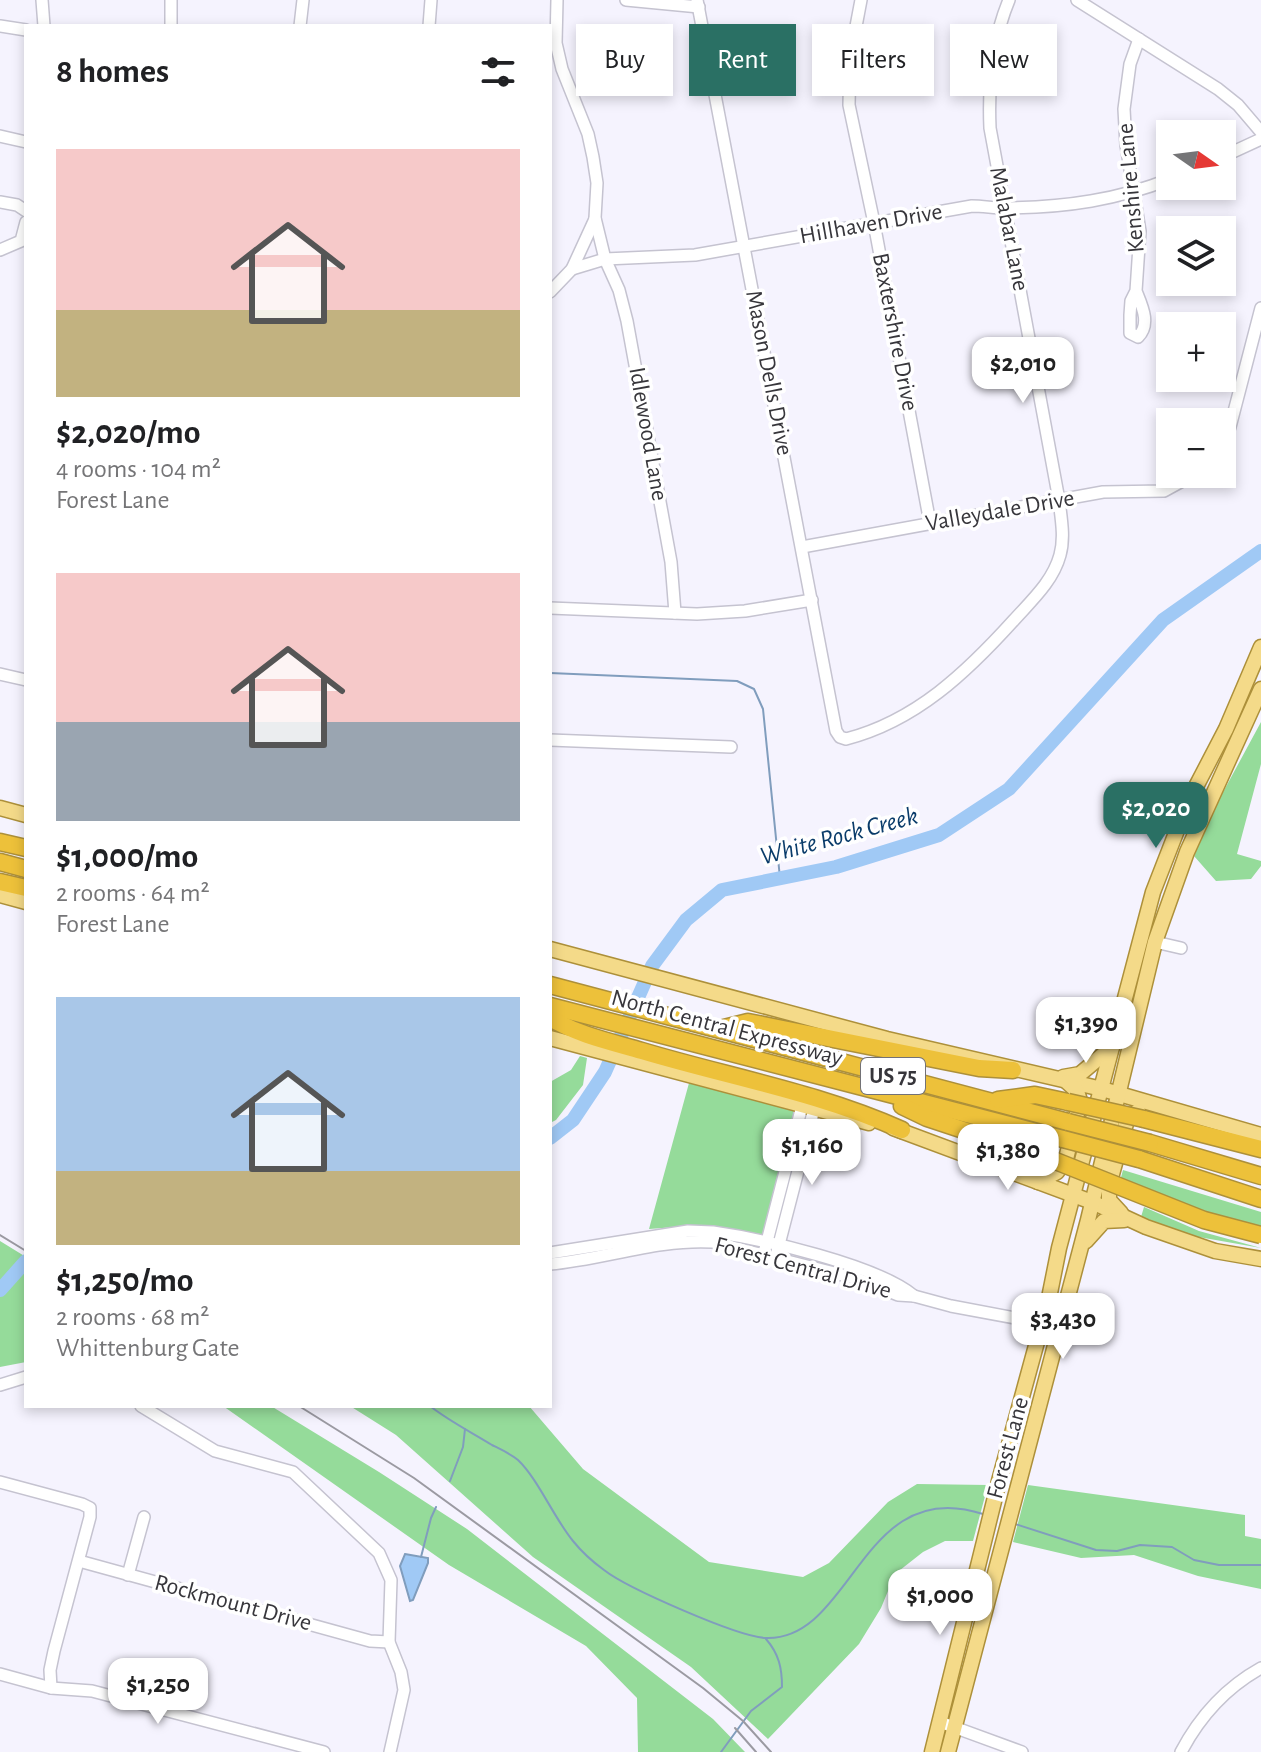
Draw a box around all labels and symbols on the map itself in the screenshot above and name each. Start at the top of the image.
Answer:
north arrow [1156,120,1236,200]
street label: Kenshire Lane [1113,122,1149,254]
street label: Malabar Lane [985,165,1033,293]
street label: Hillhaven Drive [798,200,944,248]
street label: Baxtershire Drive [868,251,922,413]
street label: Mason Dells Drive [741,288,797,458]
pin: $2,010 [958,337,1088,405]
street label: Idlewood Lane [624,365,672,503]
street label: Valleydale Drive [924,486,1076,536]
pin: $2,020 [1091,782,1221,850]
water label: White Rock Creek [757,802,921,870]
street label: North Central Expressway [609,986,845,1070]
pin: $1,390 [1021,997,1151,1065]
road number: US 75 [861,1058,925,1094]
pin: $1,160 [747,1119,877,1187]
pin: $1,380 [943,1124,1073,1192]
street label: Forest Central Drive [712,1233,894,1303]
pin: $3,430 [998,1293,1128,1361]
street label: Forest Lane [983,1394,1033,1502]
pin: $1,000 [875,1569,1005,1637]
street label: Rockmount Drive [152,1571,314,1635]
pin: $1,250 [93,1658,223,1726]

